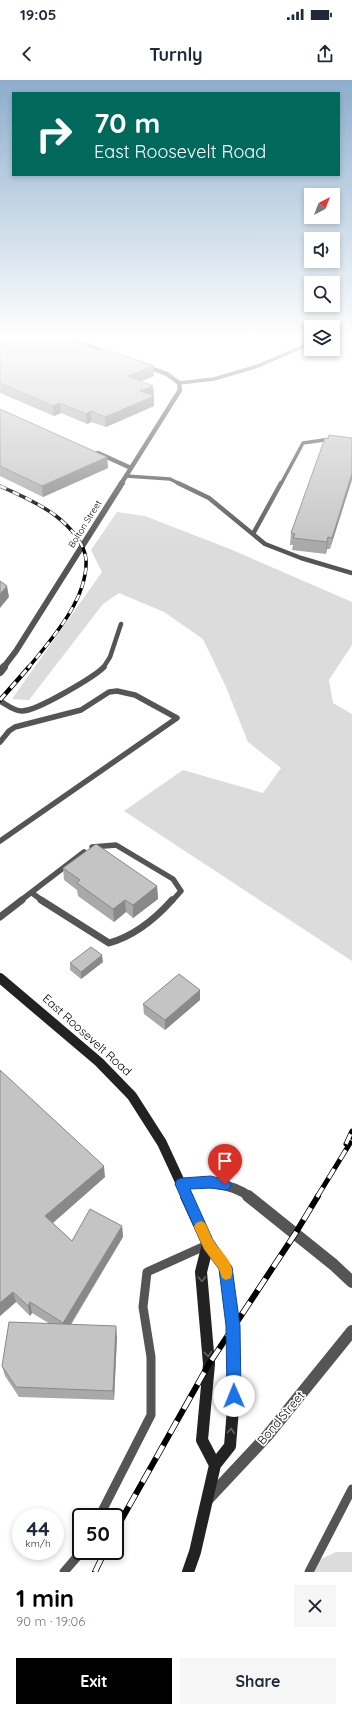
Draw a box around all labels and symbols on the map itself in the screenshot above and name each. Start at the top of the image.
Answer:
north arrow [304,188,340,224]
street label: Bolton Street [66,498,104,550]
street label: East Roosevelt Road [40,991,135,1079]
pin [208,1144,242,1185]
one-way arrow [197,1276,206,1282]
one-way arrow [203,1351,212,1357]
position arrow [213,1375,255,1417]
street label: Bond Street [254,1388,307,1448]
one-way arrow [226,1428,235,1434]
speed limit sign: 50 [72,1508,124,1560]

